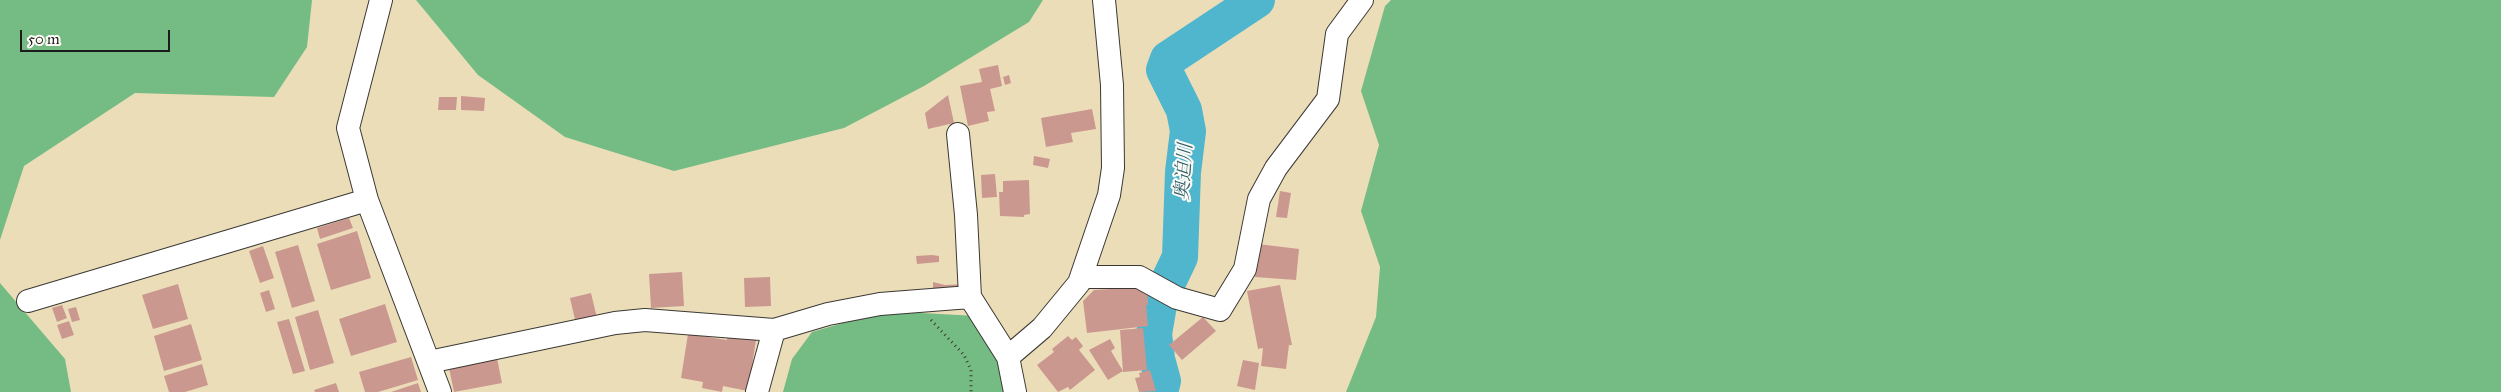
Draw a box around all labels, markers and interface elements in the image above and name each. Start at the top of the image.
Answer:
scale bar [22,20,172,52]
text: 50 m [28,30,60,48]
water label: 奥迫川 [1172,143,1198,201]

